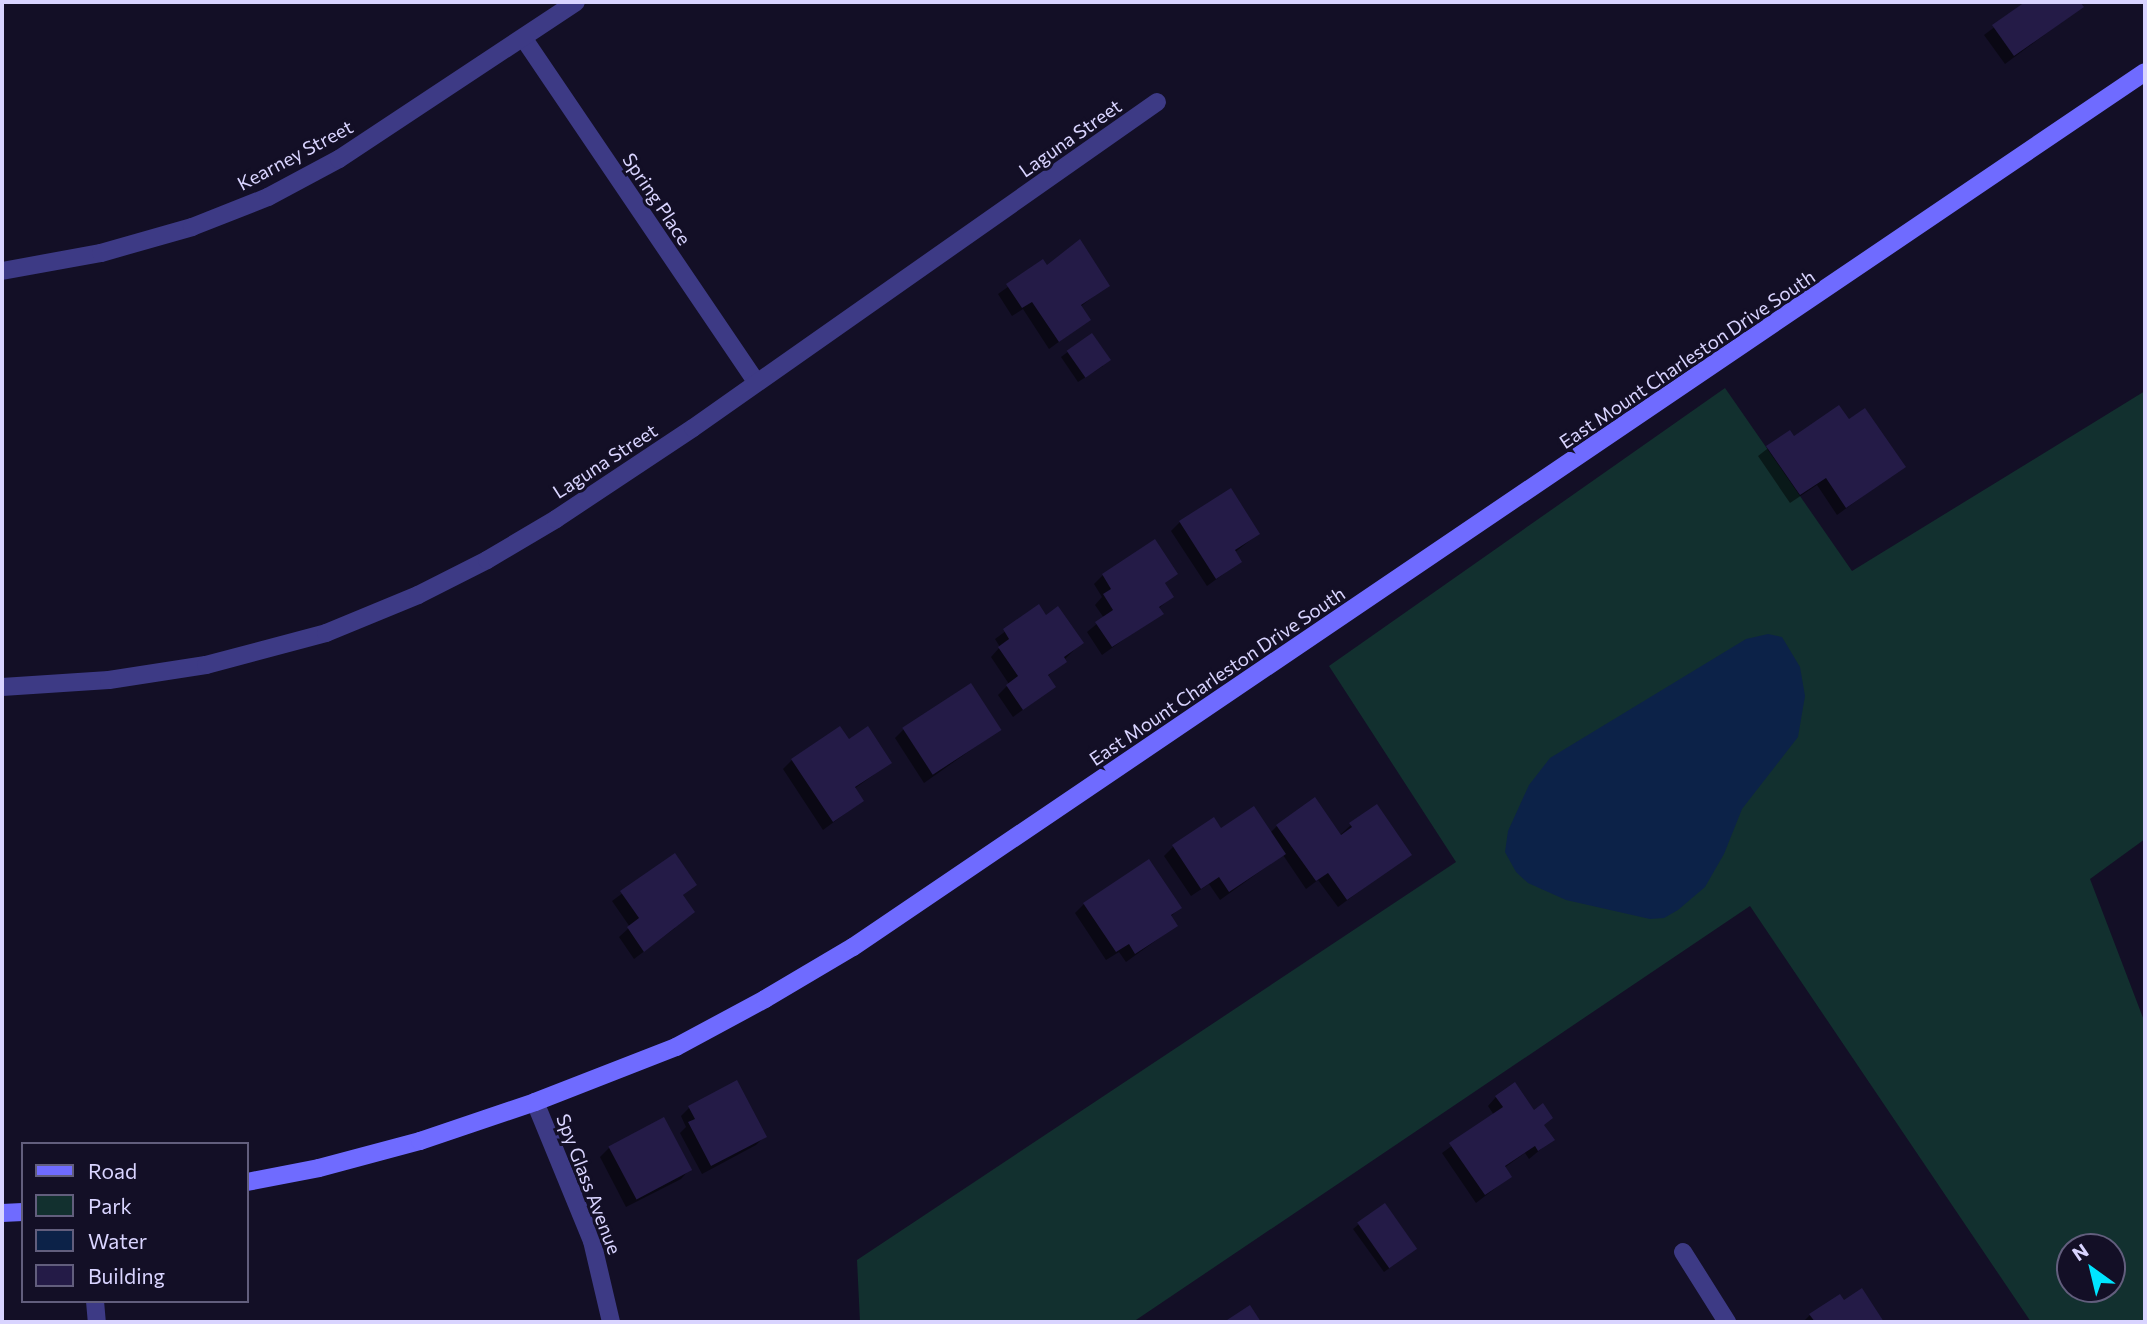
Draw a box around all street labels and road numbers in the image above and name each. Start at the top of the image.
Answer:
street label: Laguna Street [1014,94,1126,182]
street label: Kearney Street [233,115,357,195]
street label: Spring Place [618,149,696,249]
street label: East Mount Charleston Drive South [1555,265,1819,453]
street label: Laguna Street [549,419,661,503]
street label: East Mount Charleston Drive South [1085,582,1349,770]
street label: Spy Glass Avenue [552,1111,626,1257]

